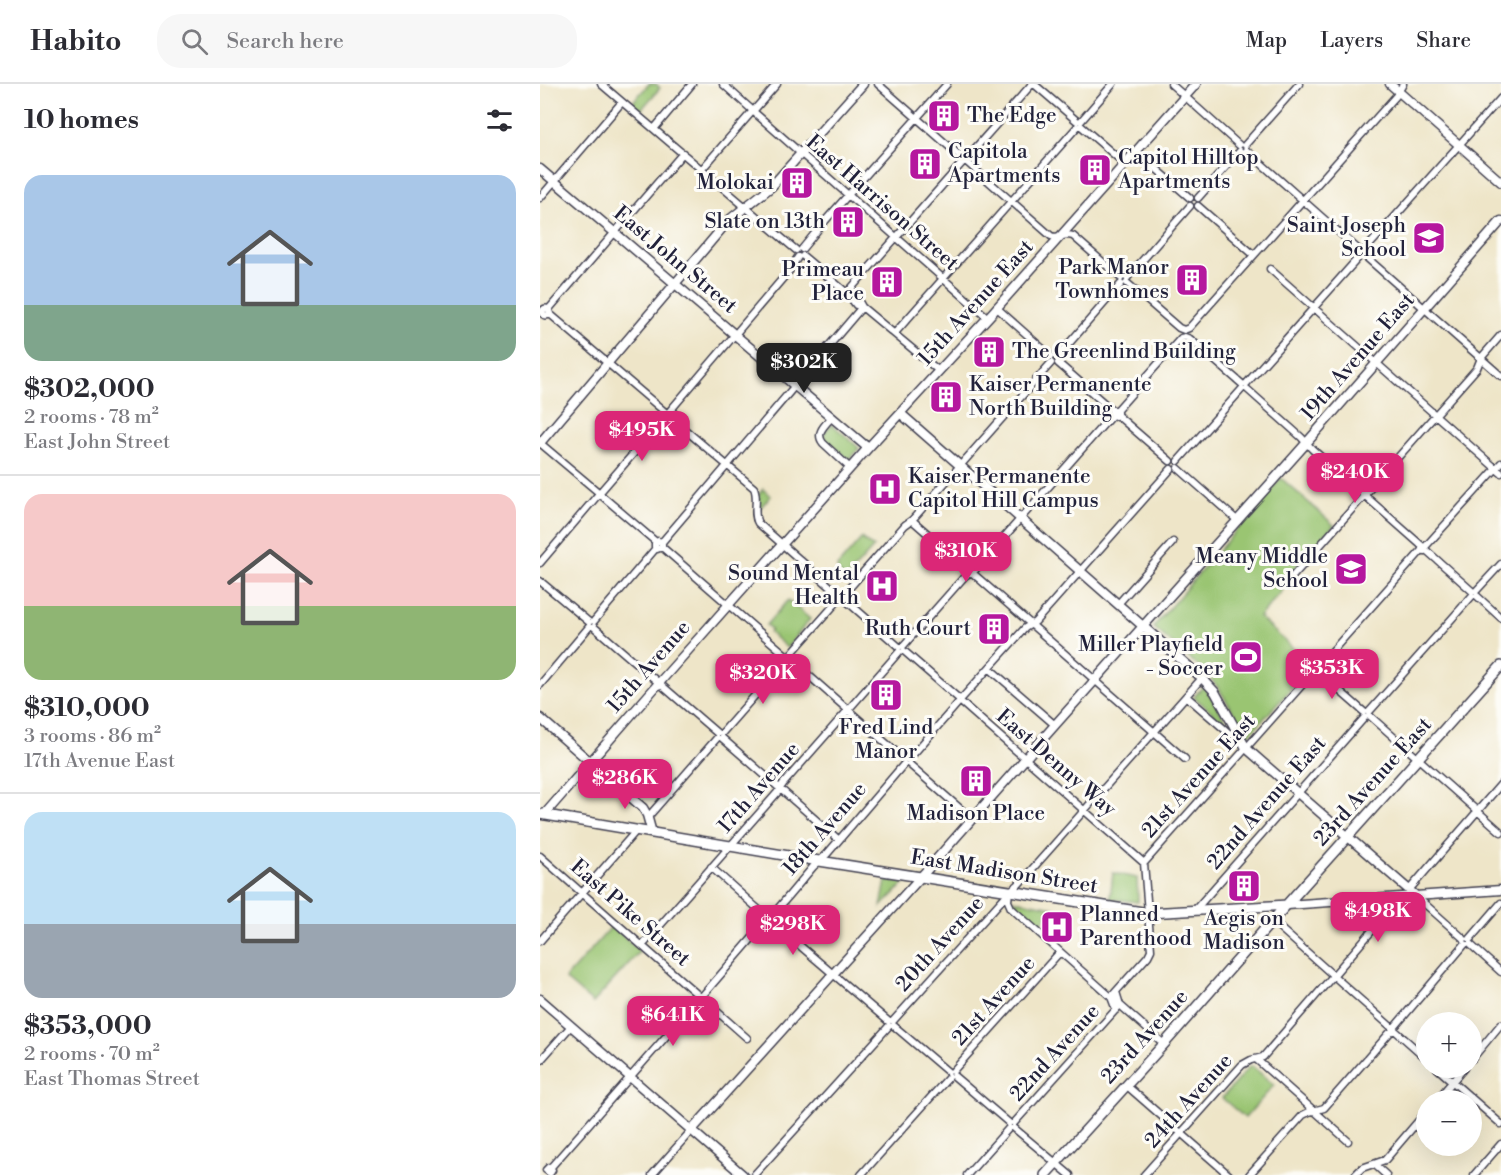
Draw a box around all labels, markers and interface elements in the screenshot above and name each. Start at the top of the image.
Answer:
search box [157,14,577,68]
text: Habito [30,24,121,59]
icon: search [178,25,211,58]
text: Search here [226,28,344,55]
text: Map [1246,28,1287,54]
text: Layers [1320,28,1383,54]
text: Share [1416,28,1471,54]
building icon: The Edge [926,98,962,134]
place label: The Edge [967,103,1057,129]
text: 10 homes [24,104,139,136]
icon: filters [483,104,516,137]
street label: East Harrison Street [800,129,964,277]
place label: Capitola Apartments [947,139,1060,189]
place label: Capitol Hilltop Apartments [1117,145,1259,195]
building icon: Capitola Apartments [907,146,943,182]
building icon: Capitol Hilltop Apartments [1077,152,1113,188]
building icon: Molokai [779,165,815,201]
place label: Molokai [696,170,774,196]
street label: East John Street [608,201,743,320]
building icon: Slate on 13th [830,204,866,240]
place label: Slate on 13th [704,209,825,235]
place label: Saint Joseph School [1287,213,1406,263]
icon: home [216,214,324,322]
school or university icon: Saint Joseph School [1411,220,1447,256]
street label: 15th Avenue East [913,234,1040,371]
place label: Park Manor Townhomes [1055,255,1169,305]
place label: Primeau Place [782,257,864,307]
building icon: Park Manor Townhomes [1174,262,1210,298]
building icon: Primeau Place [869,264,905,300]
street label: 19th Avenue East [1295,287,1421,426]
building icon: The Greenlind Building [971,334,1007,370]
place label: The Greenlind Building [1012,339,1236,365]
pin: $302K [762,343,846,394]
text: $302K [771,350,837,375]
place label: Kaiser Permanente North Building [969,372,1152,422]
text: $302,000 [24,373,155,405]
building icon: Kaiser Permanente North Building [928,379,964,415]
text: 2 rooms · 78 m² [24,405,159,430]
pin: $495K [600,411,684,462]
text: $495K [609,418,675,443]
text: East John Street [24,430,170,455]
pin: $240K [1313,453,1397,504]
text: $240K [1321,460,1389,485]
place label: Kaiser Permanente Capitol Hill Campus [908,464,1099,514]
hospital icon: Kaiser Permanente Capitol Hill Campus [867,471,903,507]
pin: $310K [924,532,1008,583]
icon: home [216,533,324,641]
text: $310K [934,539,998,564]
place label: Meany Middle School [1195,544,1328,594]
school or university icon: Meany Middle School [1333,551,1369,587]
place label: Sound Mental Health [728,561,859,611]
hospital icon: Sound Mental Health [864,568,900,604]
building icon: Ruth Court [976,611,1012,647]
street label: 15th Avenue [602,615,696,719]
place label: Ruth Court [865,616,972,642]
place label: Miller Playfield - Soccer [1078,632,1223,682]
sports icon: Miller Playfield - Soccer [1228,639,1264,675]
pin: $353K [1290,649,1374,700]
pin: $320K [721,654,805,705]
text: $353K [1300,656,1364,681]
text: $320K [729,661,797,686]
building icon: Fred Lind Manor [868,677,904,713]
text: $310,000 [24,692,150,724]
street label: East Denny Way [991,704,1122,823]
street label: 21st Avenue East [1137,708,1262,843]
street label: 23rd Avenue East [1308,712,1438,852]
place label: Fred Lind Manor [839,715,933,765]
text: 3 rooms · 86 m² [24,724,161,749]
street label: 22nd Avenue East [1202,731,1332,875]
street label: 17th Avenue [712,737,806,839]
text: 17th Avenue East [24,749,175,774]
pin: $286K [583,759,667,810]
building icon: Madison Place [958,763,994,799]
text: $286K [592,766,658,791]
street label: 18th Avenue [777,777,873,881]
place label: Madison Place [907,801,1045,827]
street label: East Madison Street [909,844,1100,900]
icon: home [216,851,324,959]
street label: East Pike Street [565,854,696,972]
building icon: Aegis on Madison [1226,868,1262,904]
street label: 20th Avenue [890,891,990,997]
pin: $498K [1336,892,1420,943]
text: $498K [1345,899,1411,924]
place label: Planned Parenthood [1080,902,1192,952]
pin: $298K [751,905,835,956]
place label: Aegis on Madison [1203,906,1285,956]
hospital icon: Planned Parenthood [1039,909,1075,945]
text: $298K [760,912,826,937]
street label: 21st Avenue [947,951,1041,1051]
street label: 23rd Avenue [1096,984,1194,1090]
pin: $641K [631,996,715,1047]
street label: 22nd Avenue [1005,999,1105,1107]
text: $641K [641,1003,705,1028]
text: $353,000 [24,1010,152,1042]
map controls [1416,1012,1482,1156]
button: + [1416,1012,1482,1078]
text: 2 rooms · 70 m² [24,1042,160,1067]
street label: 24th Avenue [1140,1048,1238,1154]
text: East Thomas Street [24,1067,200,1092]
button: − [1416,1090,1482,1156]

